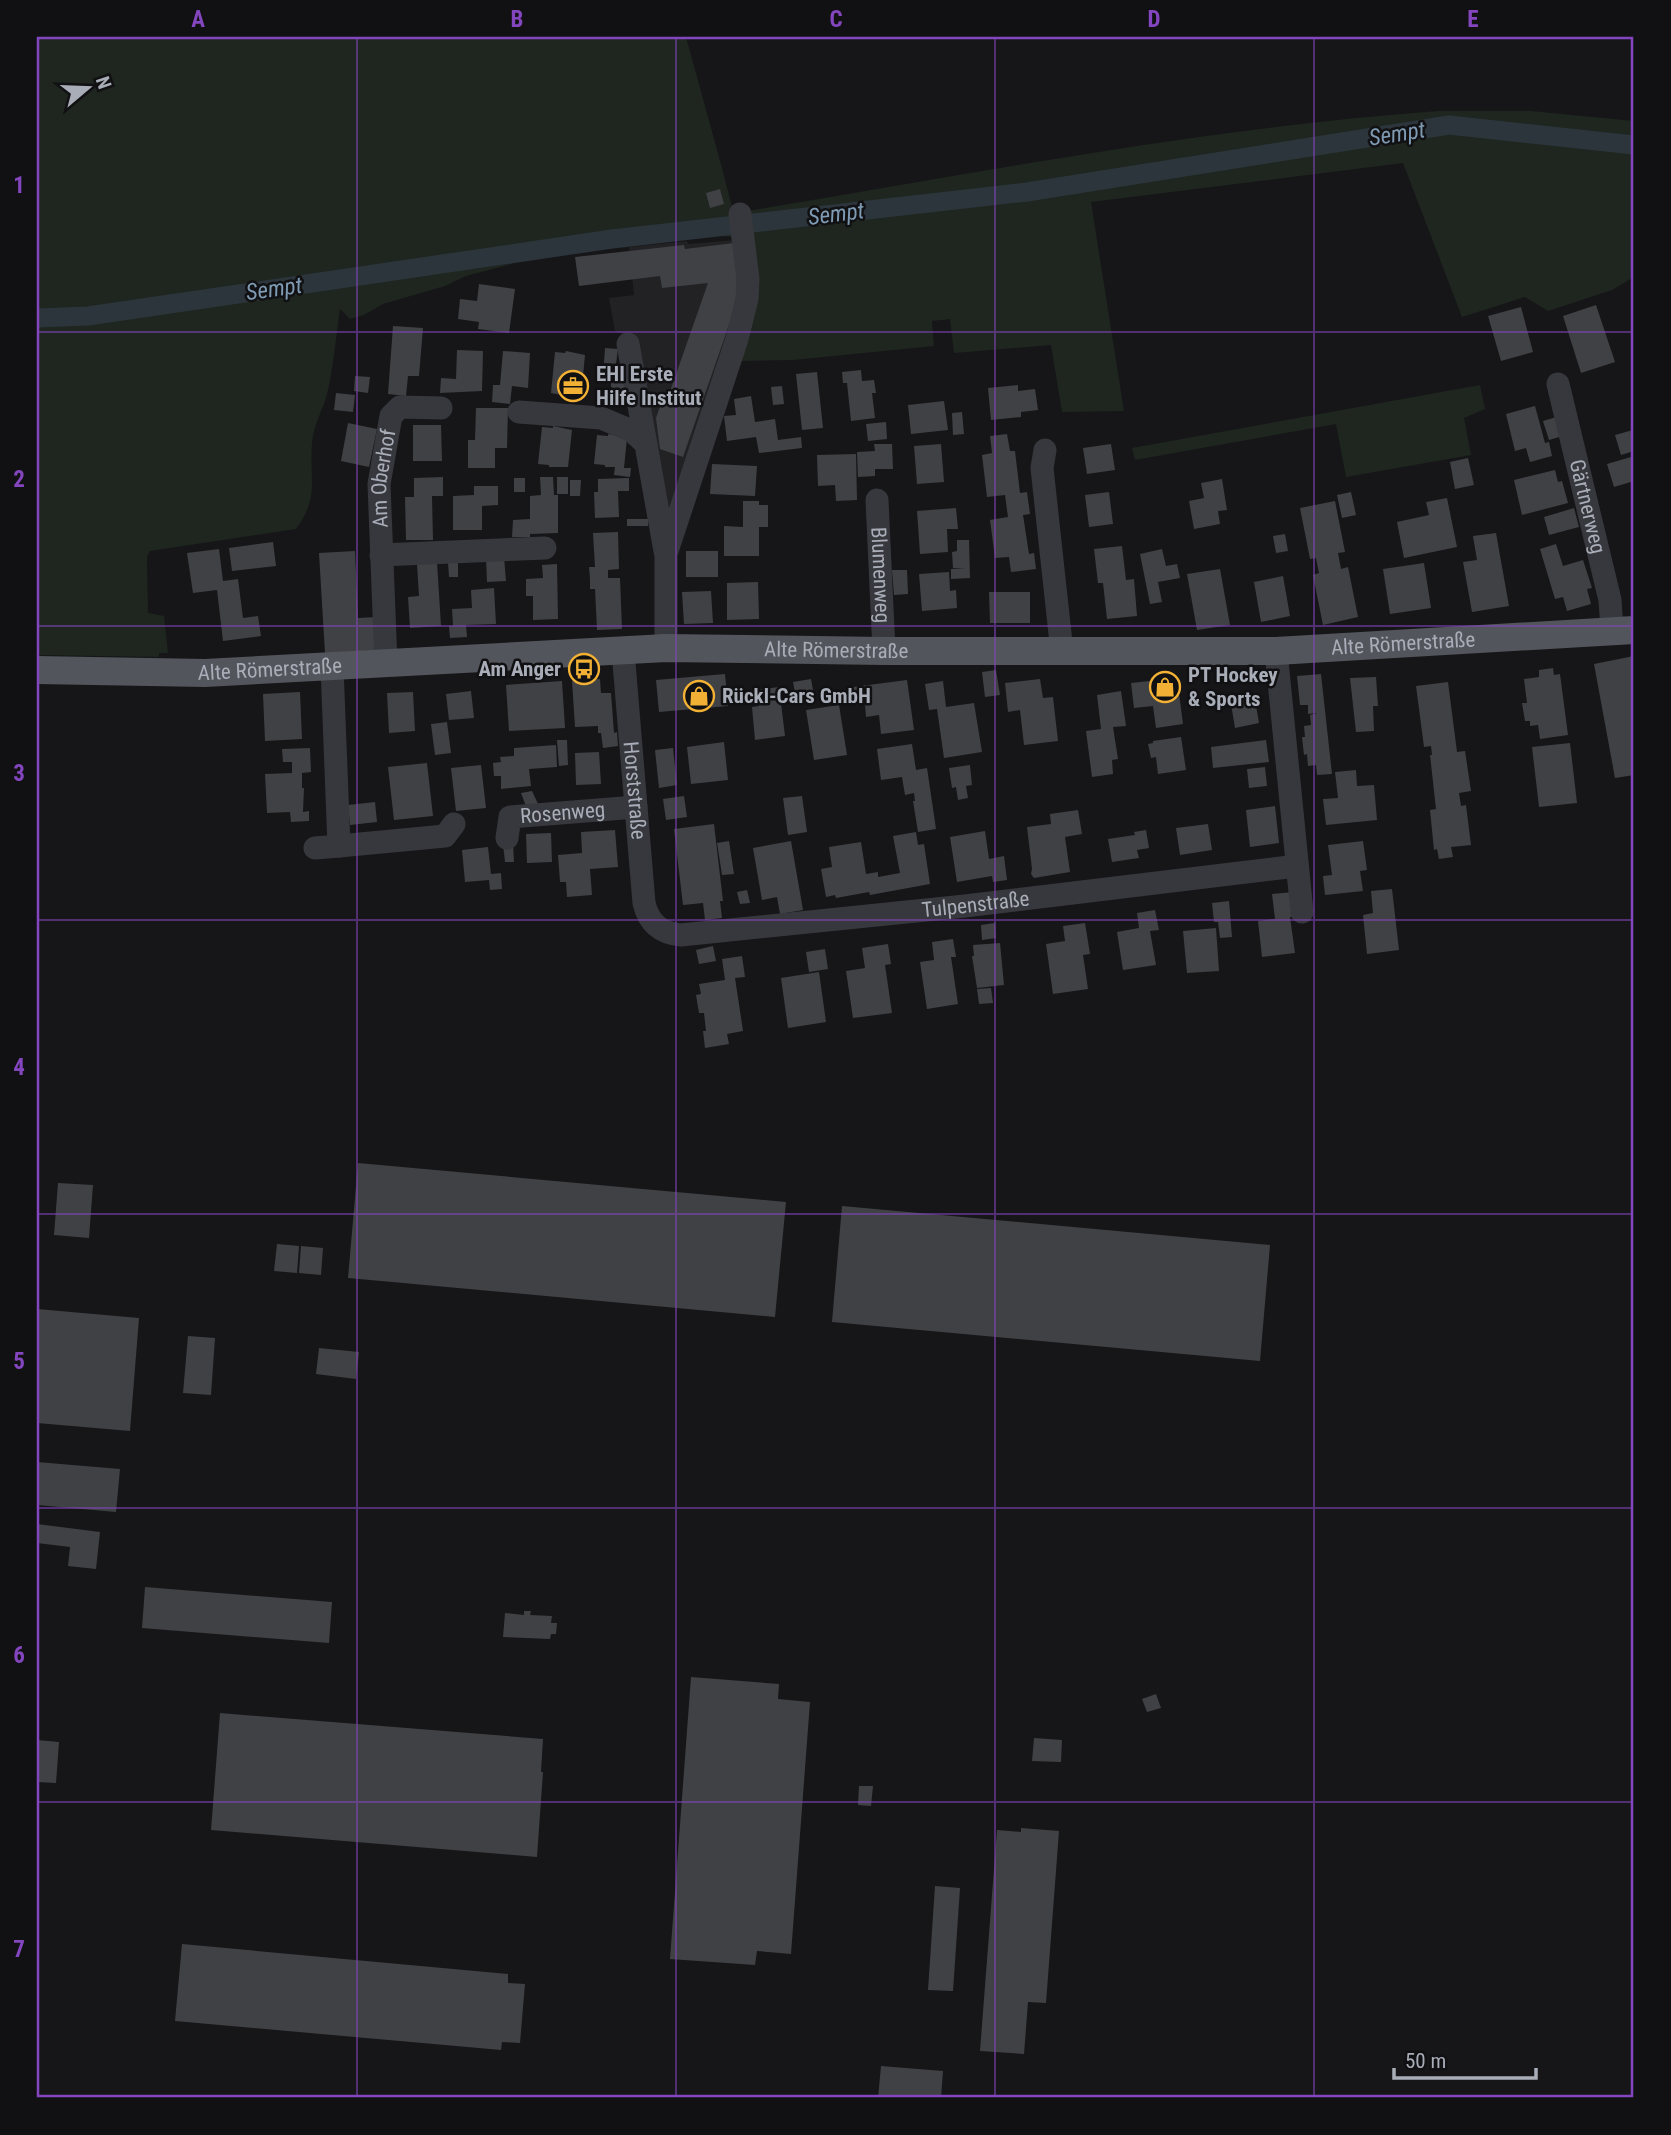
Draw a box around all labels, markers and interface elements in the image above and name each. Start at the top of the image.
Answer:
text: A [191,6,205,33]
text: B [511,6,523,33]
text: C [829,6,843,33]
text: D [1148,6,1161,33]
text: E [1467,6,1479,33]
north arrow [52,52,122,122]
text: N [91,73,116,92]
water label: Sempt [1367,116,1427,152]
text: 1 [13,172,25,199]
water label: Sempt [806,197,866,231]
water label: Sempt [244,272,304,306]
place label: EHI Erste Hilfe Institut [596,362,701,410]
office icon: EHI Erste Hilfe Institut [556,369,590,403]
street label: Am Oberhof [367,427,401,528]
street label: Gärtnerweg [1565,457,1610,556]
text: 2 [13,466,25,493]
street label: Blumenweg [866,526,895,623]
street label: Alte Römerstraße [1330,627,1476,660]
street label: Alte Römerstraße [764,637,909,663]
bus stop icon: Am Anger [567,652,601,686]
street label: Alte Römerstraße [198,654,343,685]
place label: Am Anger [479,657,561,681]
place label: PT Hockey & Sports [1188,663,1278,711]
shop icon: PT Hockey & Sports [1148,670,1182,704]
shop icon: Rückl-Cars GmbH [682,679,716,713]
place label: Rückl-Cars GmbH [722,684,871,708]
street label: Horststraße [619,740,651,841]
text: 3 [13,760,25,787]
street label: Rosenweg [519,797,606,828]
street label: Tulpenstraße [921,886,1031,922]
text: 4 [13,1054,25,1081]
text: 5 [13,1348,25,1375]
text: 6 [13,1642,25,1669]
text: 7 [13,1936,25,1963]
scale bar [1394,2037,1536,2081]
text: 50 m [1405,2049,1446,2073]

